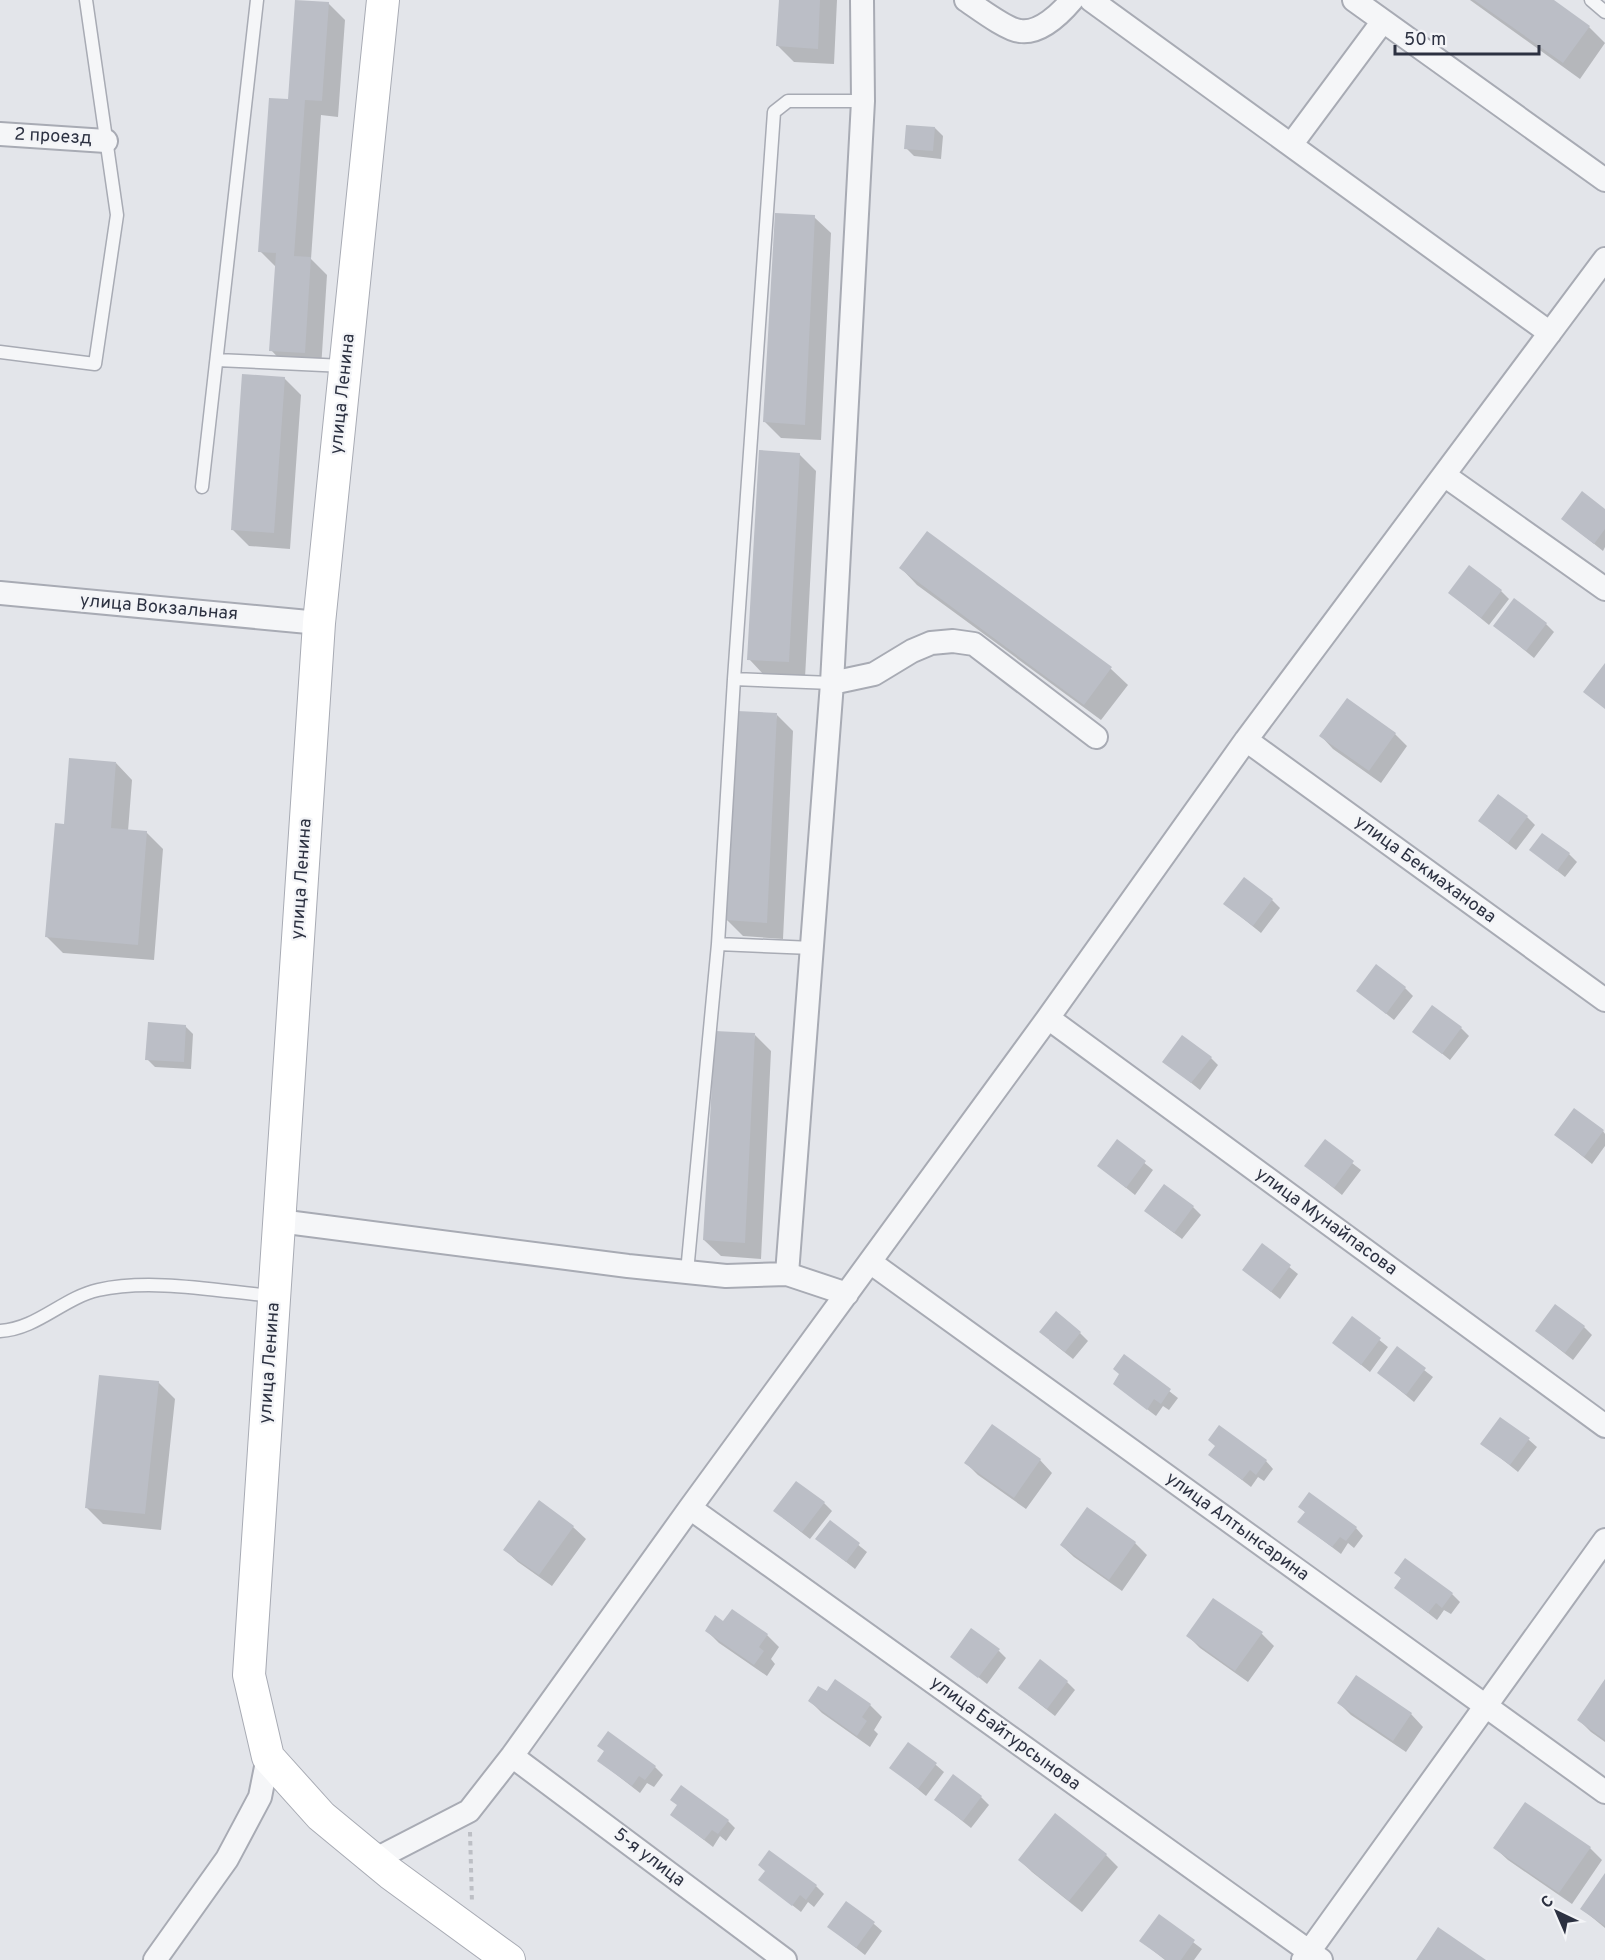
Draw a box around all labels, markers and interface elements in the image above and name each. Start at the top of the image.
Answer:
scale bar [1395,18,1539,56]
text: 50 m [1404,29,1446,52]
street label: 2 проезд [14,123,92,151]
street label: улица Ленина [325,332,361,456]
street label: улица Вокзальная [79,590,239,626]
street label: улица Бекмаханова [1350,811,1500,929]
street label: улица Ленина [286,818,318,940]
street label: улица Мунайпасова [1250,1163,1402,1281]
street label: улица Ленина [254,1302,286,1424]
street label: улица Алтынсарина [1161,1467,1313,1587]
street label: улица Байтурсынова [925,1672,1085,1796]
street label: 5-я улица [608,1823,690,1893]
north arrow [1527,1882,1587,1942]
text: С [1537,1892,1559,1913]

